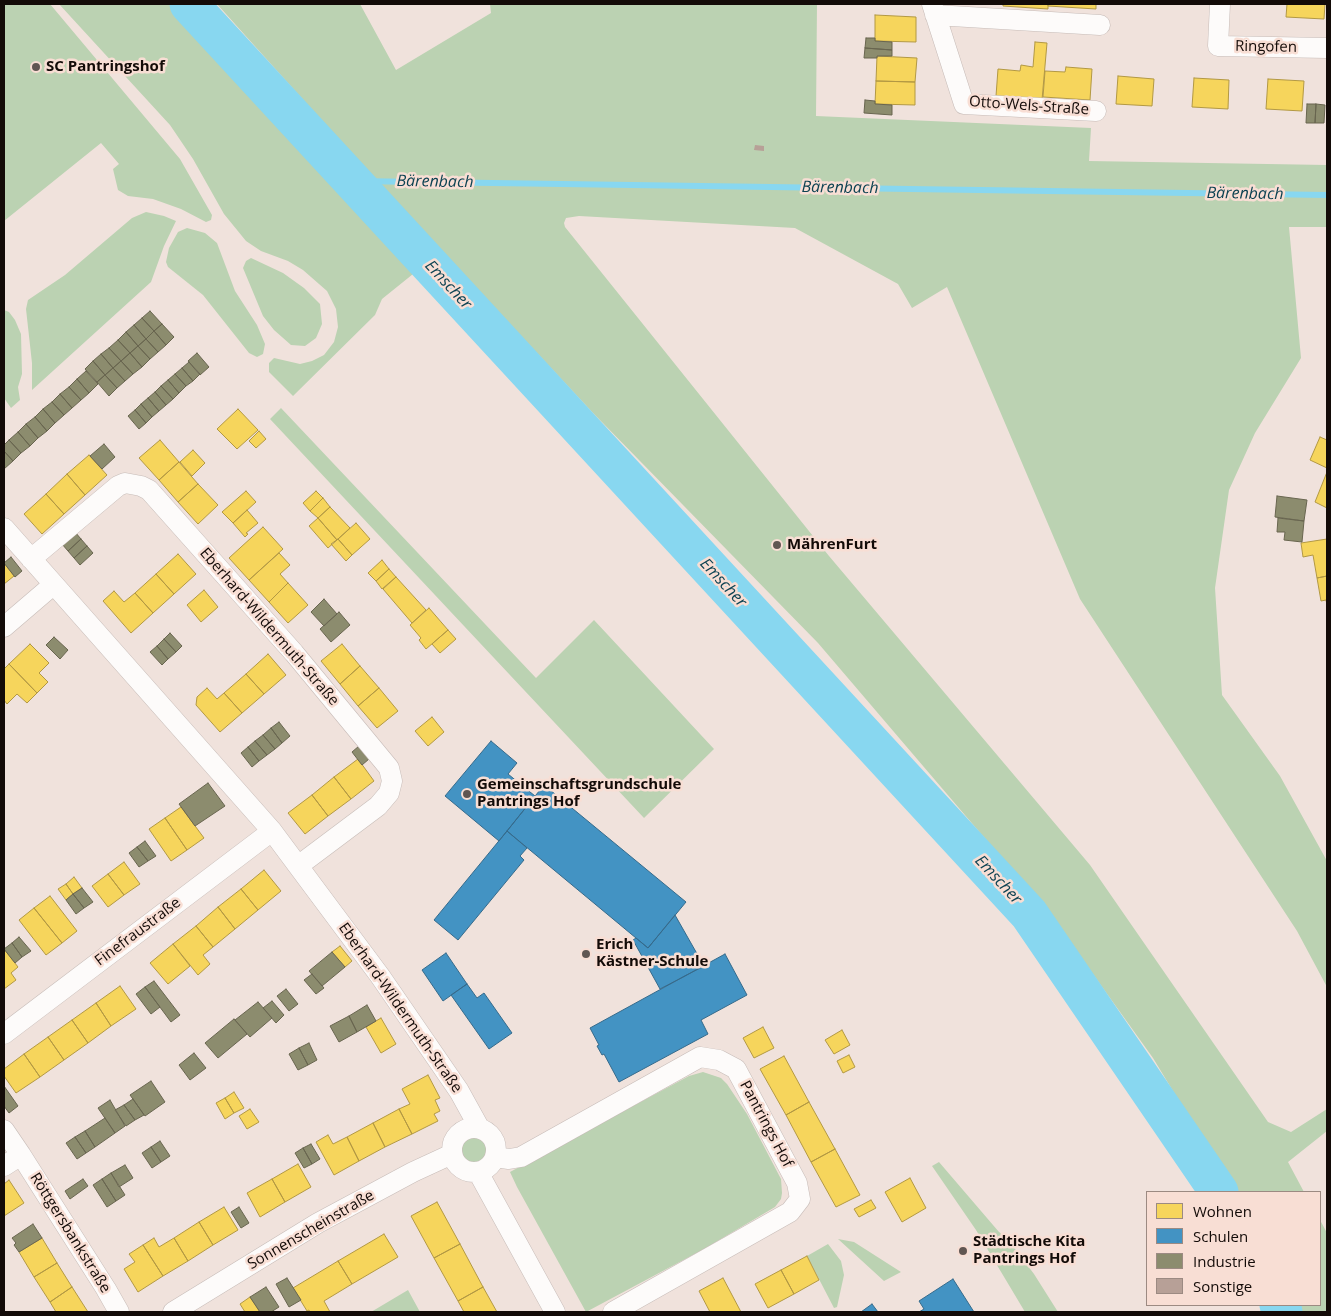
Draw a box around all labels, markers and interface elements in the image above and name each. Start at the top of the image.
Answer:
street label: Ringofen [1235,37,1297,57]
place label: SC Pantringshof [46,58,165,76]
marker: SC Pantringshof [30,61,42,73]
street label: Otto-Wels-Straße [968,93,1090,119]
water label: Bärenbach [396,172,474,192]
water label: Bärenbach [801,178,879,198]
water label: Bärenbach [1206,184,1284,204]
water label: Emscher [421,257,475,313]
place label: MährenFurt [787,536,877,554]
marker: MährenFurt [771,539,783,551]
street label: Eberhard-Wildermuth-Straße [196,544,342,710]
water label: Emscher [696,555,750,611]
place label: Gemeinschaftsgrundschule Pantrings Hof [477,776,681,811]
marker: Gemeinschaftsgrundschule Pantrings Hof [461,788,473,800]
water label: Emscher [971,852,1025,908]
street label: Finefraustraße [92,894,184,970]
street label: Eberhard-Wildermuth-Straße [334,920,466,1096]
place label: Erich Kästner-Schule [596,936,708,971]
marker: Erich Kästner-Schule [580,948,592,960]
street label: Pantrings Hof [736,1078,796,1170]
street label: Röttgersbankstraße [26,1170,114,1296]
street label: Sonnenscheinstraße [245,1186,377,1274]
legend [1146,1191,1321,1306]
text: Wohnen [1193,1201,1252,1221]
text: Schulen [1193,1226,1248,1246]
place label: Städtische Kita Pantrings Hof [973,1233,1085,1268]
marker: Städtische Kita Pantrings Hof [957,1245,969,1257]
text: Industrie [1193,1251,1256,1271]
text: Sonstige [1193,1276,1252,1296]

